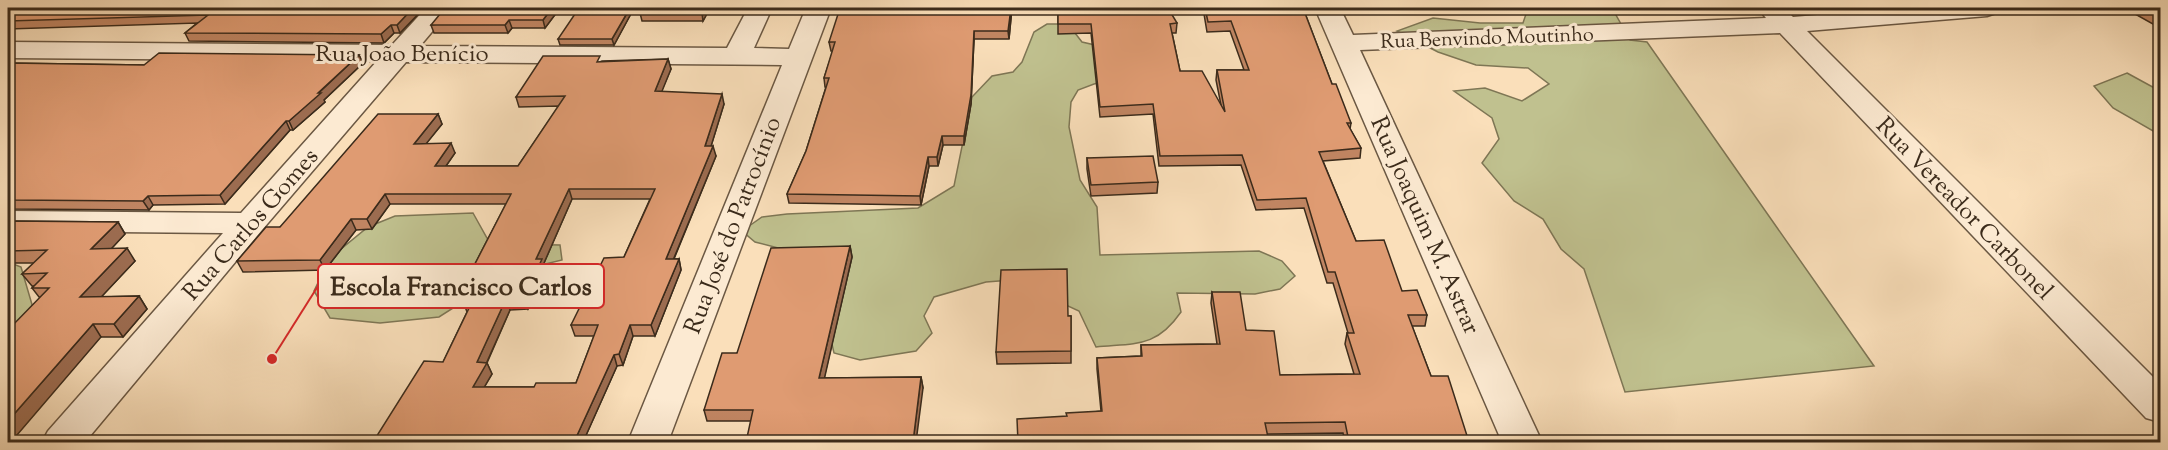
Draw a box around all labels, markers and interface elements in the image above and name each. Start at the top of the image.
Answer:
street label: Rua Benvindo Moutinho [1380,21,1594,58]
street label: Rua João Benício [315,38,489,72]
street label: Rua Vereador Carbonel [1867,110,2060,309]
street label: Rua Joaquim M. Astrar [1361,111,1488,340]
street label: Rua José do Patrocínio [677,112,791,339]
street label: Rua Carlos Gomes [176,142,327,309]
callout: Escola Francisco Carlos [318,264,604,308]
text: Escola Francisco Carlos [330,270,592,307]

